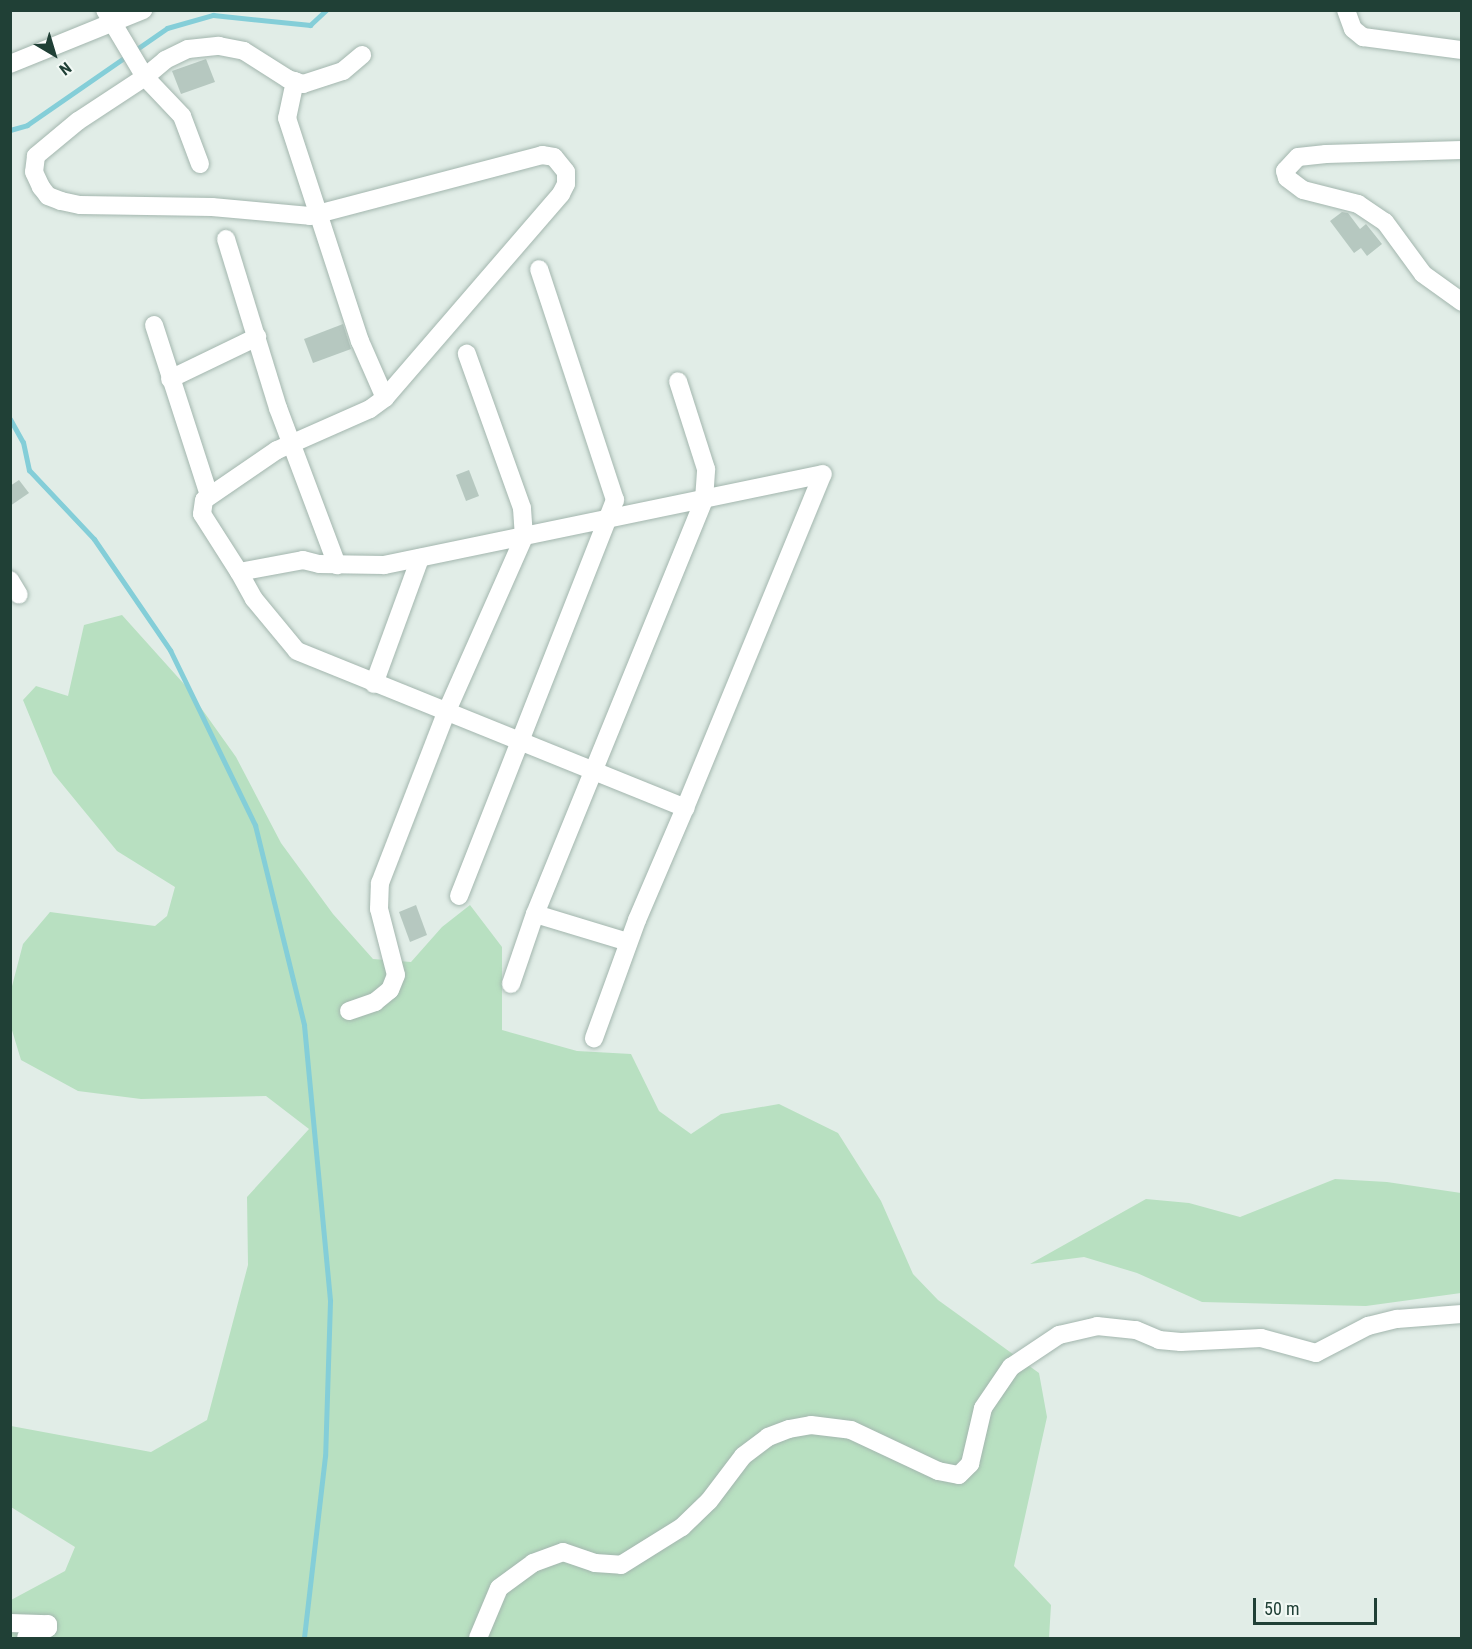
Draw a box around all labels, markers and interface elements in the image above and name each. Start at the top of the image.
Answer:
north arrow [24,24,84,84]
text: N [56,58,75,79]
scale bar [1256,1586,1380,1624]
text: 50 m [1264,1598,1299,1619]

